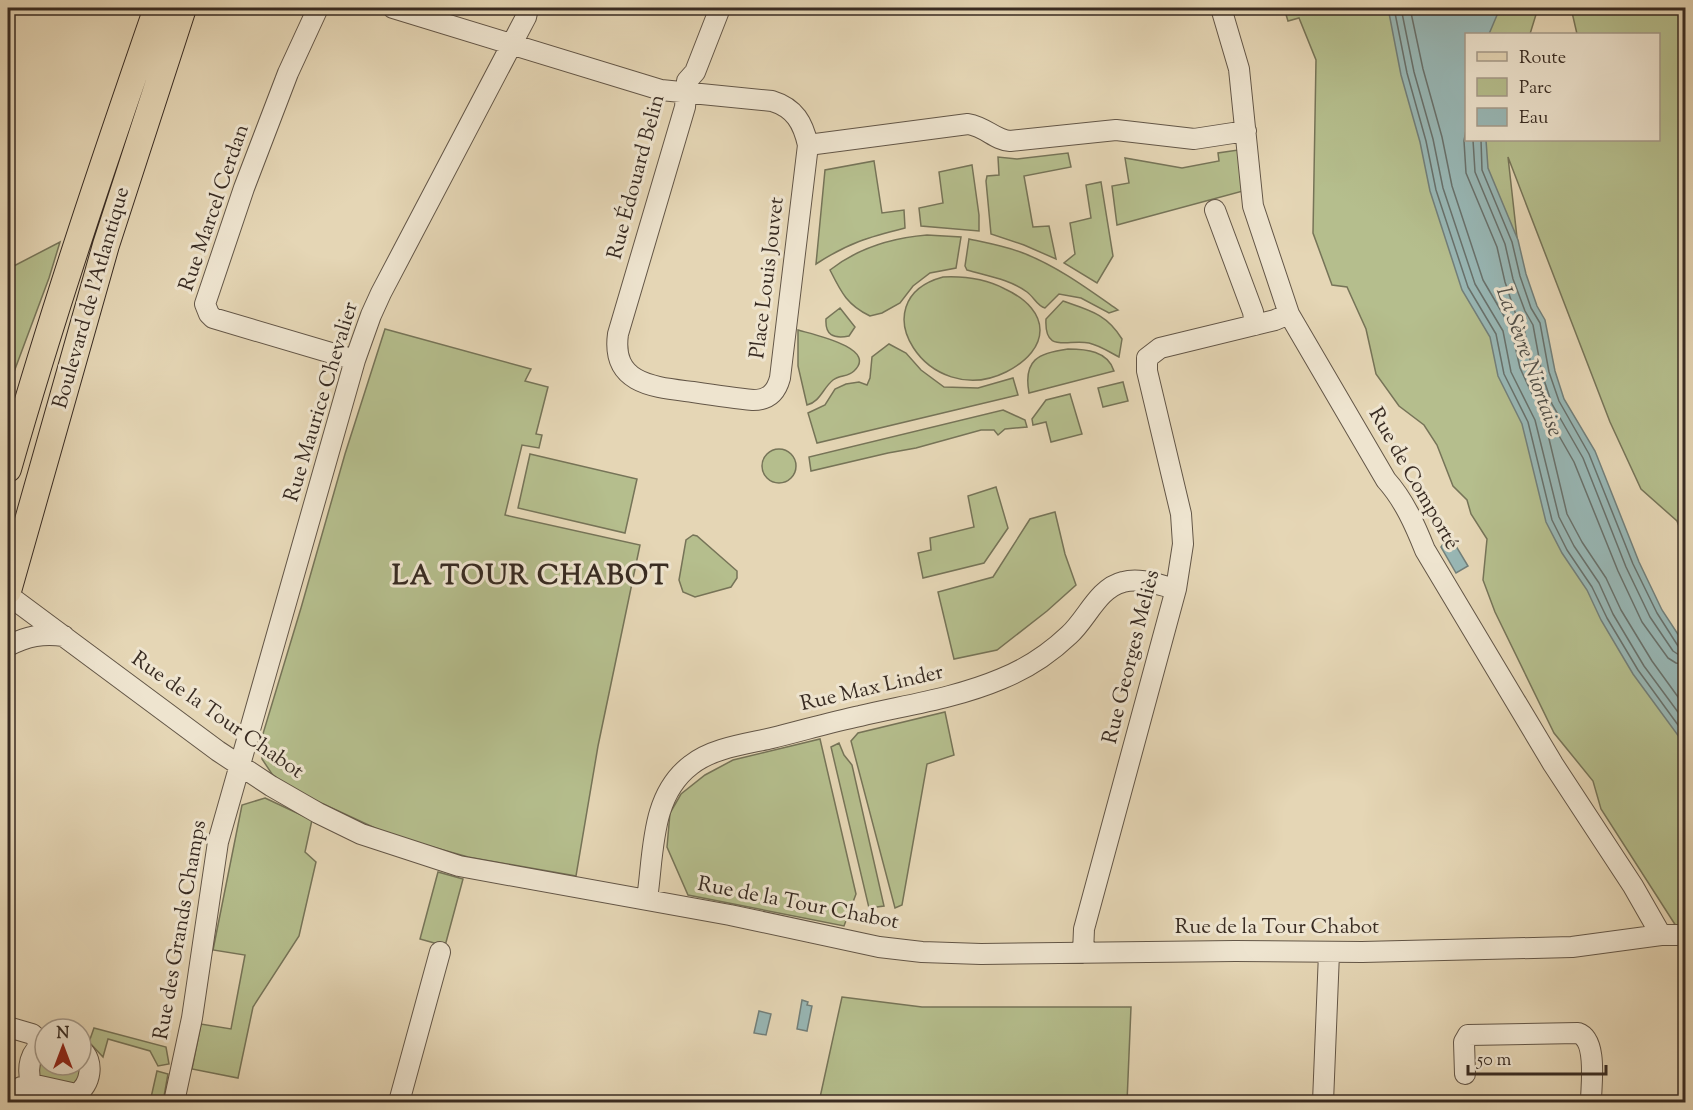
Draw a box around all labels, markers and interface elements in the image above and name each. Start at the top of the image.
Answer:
legend [1465,33,1660,141]
text: Route [1519,46,1566,72]
text: Parc [1519,76,1552,102]
street label: Rue Édouard Belin [601,91,673,263]
text: Eau [1519,106,1548,132]
street label: Rue Marcel Cerdan [172,120,258,296]
street label: Boulevard de l'Atlantique [46,184,138,412]
street label: Place Louis Jouvet [743,195,793,361]
water label: La Sèvre Niortaise [1486,283,1570,442]
street label: Rue Maurice Chevalier [277,298,367,506]
street label: Rue de Comporté [1360,402,1466,556]
district label: LA TOUR CHABOT [392,558,670,597]
street label: Rue Georges Meliès [1096,567,1168,747]
street label: Rue de la Tour Chabot [125,645,309,787]
street label: Rue Max Linder [798,658,947,720]
street label: Rue des Grands Champs [147,818,215,1042]
street label: Rue de la Tour Chabot [695,870,901,938]
street label: Rue de la Tour Chabot [1175,913,1379,943]
north arrow [33,1017,93,1077]
text: N [57,1023,70,1046]
scale bar [1468,1038,1606,1076]
text: 50 m [1476,1048,1512,1074]

